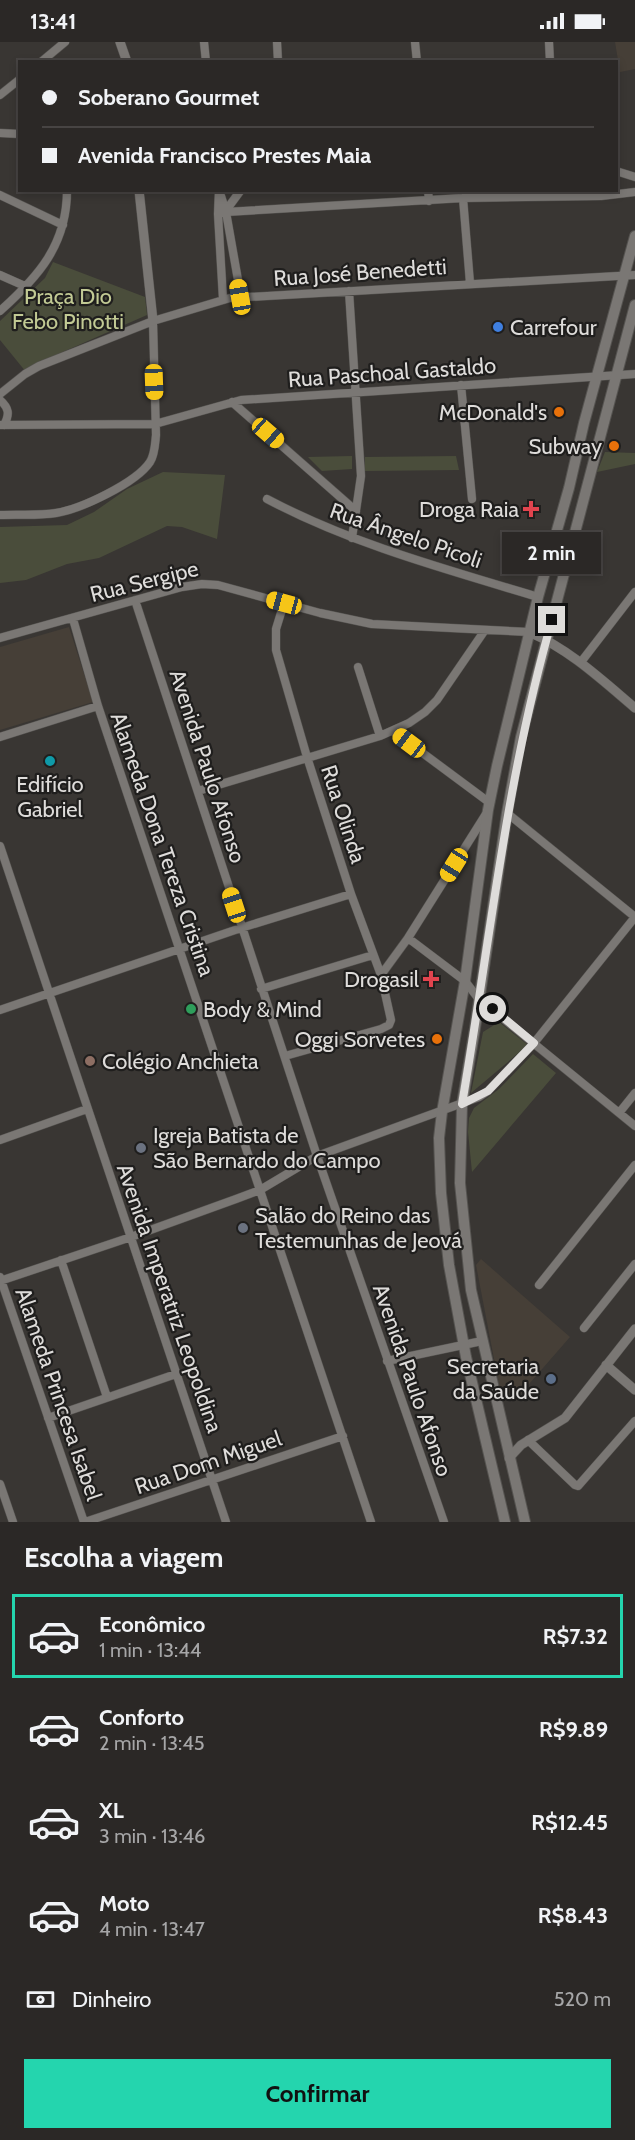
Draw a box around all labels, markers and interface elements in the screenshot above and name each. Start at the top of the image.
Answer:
text: 13:41 [30,8,76,35]
text: Soberano Gourmet [78,84,259,111]
text: Avenida Francisco Prestes Maia [78,142,371,169]
street label: Rua José Benedetti [272,253,448,292]
car [228,278,252,316]
park label: Praça Dio Febo Pinotti [12,283,124,335]
place label: Carrefour [510,314,597,341]
marker: Carrefour [491,320,505,334]
street label: Rua Paschoal Gastaldo [287,352,497,393]
car [144,364,164,400]
place label: McDonald's [439,399,547,426]
marker: McDonald's [552,405,566,419]
car [249,414,287,452]
place label: Subway [529,433,602,460]
marker: Subway [607,439,621,453]
place label: Droga Raia [419,496,519,523]
street label: Rua Ângelo Picoli [326,497,485,574]
marker: Droga Raia [524,502,538,516]
callout: 2 min [502,533,602,575]
text: 2 min [527,541,576,565]
street label: Rua Sergipe [87,555,201,608]
car [264,590,304,616]
route end [538,606,565,633]
street label: Avenida Paulo Afonso [164,666,252,866]
street label: Alameda Dona Tereza Cristina [105,709,221,980]
car [389,725,429,761]
marker: Edifício Gabriel [43,754,57,768]
street label: Rua Olinda [315,762,372,867]
place label: Edifício Gabriel [16,771,84,823]
car [437,845,471,885]
car [220,885,248,925]
place label: Drogasil [344,966,420,993]
marker: Drogasil [424,972,438,986]
route start [479,995,506,1022]
place label: Body & Mind [203,996,322,1023]
marker: Body & Mind [184,1002,198,1016]
place label: Oggi Sorvetes [295,1026,425,1053]
marker: Oggi Sorvetes [430,1032,444,1046]
place label: Colégio Anchieta [102,1048,259,1075]
marker: Colégio Anchieta [83,1054,97,1068]
place label: Igreja Batista de São Bernardo do Campo [153,1122,381,1174]
marker: Igreja Batista de São Bernardo do Campo [134,1141,148,1155]
street label: Avenida Imperatriz Leopoldina [111,1160,228,1436]
place label: Salão do Reino das Testemunhas de Jeová [255,1202,462,1254]
marker: Salão do Reino das Testemunhas de Jeová [236,1221,250,1235]
street label: Avenida Paulo Afonso [367,1280,458,1480]
street label: Alameda Princesa Isabel [9,1284,108,1505]
place label: Secretaria da Saúde [447,1353,539,1405]
marker: Secretaria da Saúde [544,1372,558,1386]
street label: Rua Dom Miguel [131,1424,286,1500]
text: Escolha a viagem [24,1541,223,1574]
icon: car [27,1609,81,1663]
text: Econômico [99,1611,205,1638]
text: R$7.32 [543,1623,608,1650]
text: 1 min · 13:44 [99,1638,201,1662]
icon: car [27,1702,81,1756]
text: Conforto [99,1704,184,1731]
text: R$9.89 [539,1716,608,1743]
text: 2 min · 13:45 [99,1731,205,1755]
icon: car [27,1795,81,1849]
text: XL [99,1797,124,1824]
text: R$12.45 [531,1809,608,1836]
text: 3 min · 13:46 [99,1824,205,1848]
icon: car [27,1888,81,1942]
text: Moto [99,1890,150,1917]
text: R$8.43 [538,1902,608,1929]
text: 4 min · 13:47 [99,1917,205,1941]
icon: cash [24,1983,57,2016]
text: Dinheiro [72,1986,151,2013]
text: 520 m [554,1987,611,2011]
button: Confirmar [24,2059,611,2128]

